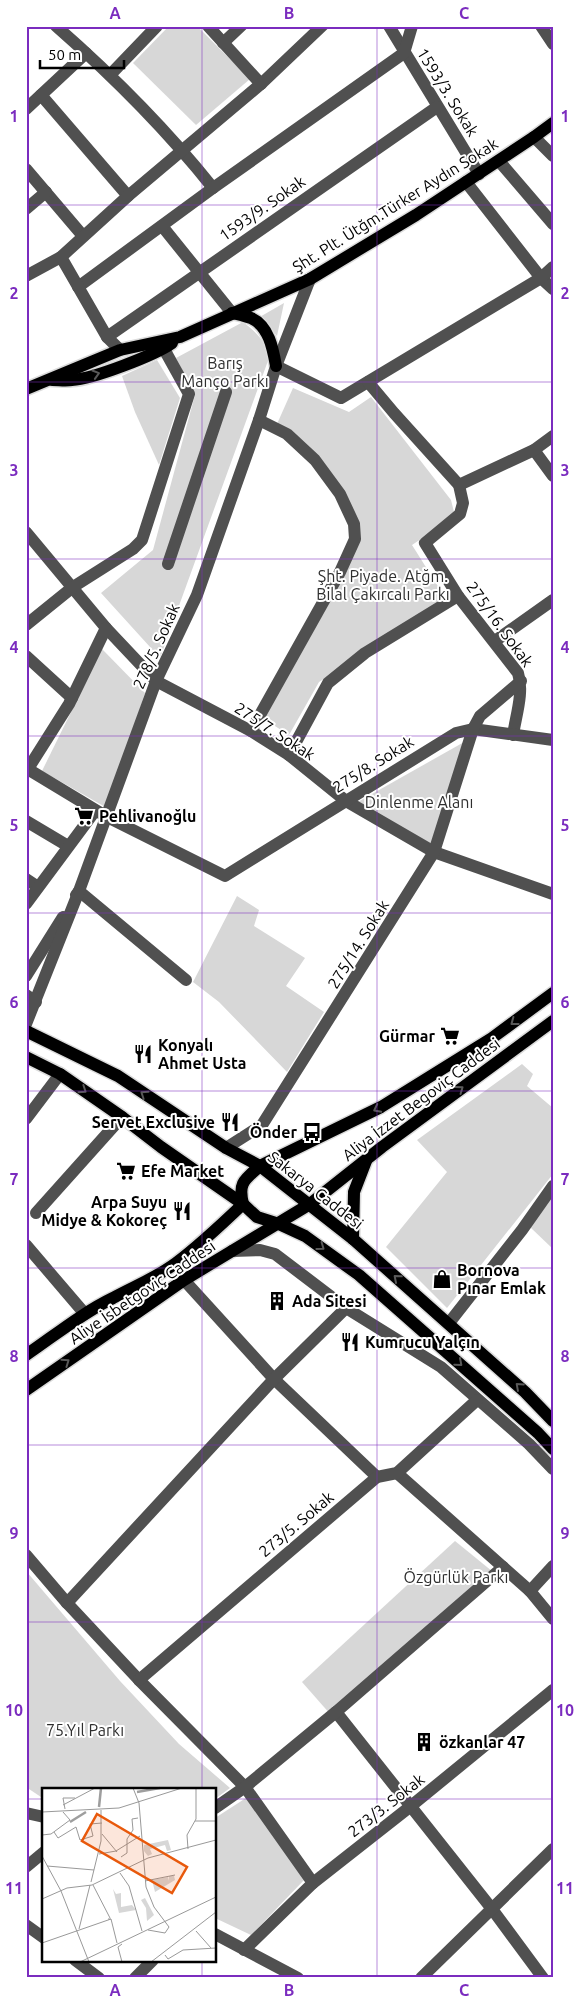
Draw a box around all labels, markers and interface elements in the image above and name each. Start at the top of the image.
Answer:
text: A [109,4,121,22]
text: B [284,4,294,22]
text: C [459,4,469,22]
scale bar [40,38,124,70]
street label: 1593/3. Sokak [414,45,482,139]
text: 50 m [48,46,81,63]
text: 1 [9,107,19,125]
text: 1 [560,107,570,125]
street label: Şht. Plt. Ütğm.Türker Aydın Sokak [289,134,501,276]
street label: 1593/9. Sokak [216,172,308,244]
text: 2 [9,284,19,302]
text: 2 [560,284,570,302]
park label: Barış Manço Parkı [181,354,269,390]
one-way arrow [92,369,100,379]
text: 3 [9,461,19,479]
text: 3 [560,461,570,479]
park label: Şht. Piyade. Atğm. Bilal Çakırcalı Parkı [316,567,450,603]
street label: 275/16. Sokak [463,578,537,670]
street label: 278/5. Sokak [129,600,183,692]
text: 4 [9,638,19,656]
text: 4 [560,638,570,656]
street label: 275/7. Sokak [232,698,318,764]
street label: 275/8. Sokak [329,732,417,796]
park label: Dinlenme Alanı [365,793,473,811]
supermarket icon: Pehlivanoğlu [73,805,95,827]
place label: Pehlivanoğlu [99,807,196,825]
text: 5 [9,816,19,834]
text: 5 [560,816,570,834]
street label: 275/14. Sokak [324,897,392,991]
text: 6 [9,993,19,1011]
text: 6 [560,993,570,1011]
one-way arrow [511,1017,520,1025]
supermarket icon: Gürmar [439,1025,461,1047]
place label: Gürmar [379,1027,435,1045]
street label: Aliya İzzet Begoviç Caddesi [339,1034,503,1164]
place label: Konyalı Ahmet Usta [158,1036,246,1072]
restaurant icon: Konyalı Ahmet Usta [132,1043,154,1065]
one-way arrow [78,1084,87,1093]
one-way arrow [454,1086,464,1095]
one-way arrow [141,1091,150,1100]
one-way arrow [373,1103,382,1113]
restaurant icon: Servet Exclusive [219,1111,241,1133]
place label: Servet Exclusive [92,1113,215,1131]
bus stop icon: Önder [301,1121,323,1143]
place label: Önder [250,1122,297,1141]
street label: Sakarya Caddesi [265,1147,367,1233]
supermarket icon: Efe Market [115,1160,137,1182]
place label: Efe Market [141,1162,224,1180]
text: 7 [9,1170,19,1188]
text: 7 [560,1170,570,1188]
place label: Arpa Suyu Midye & Kokoreç [41,1193,167,1230]
restaurant icon: Arpa Suyu Midye & Kokoreç [171,1200,193,1222]
street label: Aliye İsbetgoviç Caddesi [66,1236,218,1348]
one-way arrow [315,1241,325,1250]
place label: Bornova Pınar Emlak [457,1261,546,1297]
shop icon: Bornova Pınar Emlak [431,1268,453,1290]
one-way arrow [394,1275,403,1284]
building icon: Ada Sitesi [266,1290,288,1312]
place label: Ada Sitesi [292,1292,367,1310]
restaurant icon: Kumrucu Yalçın [339,1331,361,1353]
place label: Kumrucu Yalçın [365,1333,480,1352]
text: 8 [9,1347,19,1365]
text: 8 [560,1347,570,1365]
one-way arrow [453,1357,462,1366]
one-way arrow [60,1359,70,1368]
one-way arrow [515,1383,524,1392]
street label: 273/5. Sokak [255,1488,337,1560]
text: 9 [9,1524,19,1542]
text: 9 [560,1524,570,1542]
park label: Özgürlük Parkı [404,1568,508,1586]
text: 10 [5,1701,23,1719]
text: 10 [556,1701,574,1719]
park label: 75.Yıl Parkı [46,1721,124,1739]
building icon: özkanlar 47 [413,1731,435,1753]
place label: özkanlar 47 [439,1733,525,1751]
street label: 273/3. Sokak [344,1770,428,1840]
inset map [42,1788,216,1962]
text: 11 [5,1879,23,1897]
text: 11 [556,1879,574,1897]
text: A [109,1981,121,1999]
text: B [284,1981,294,1999]
text: C [459,1981,469,1999]

